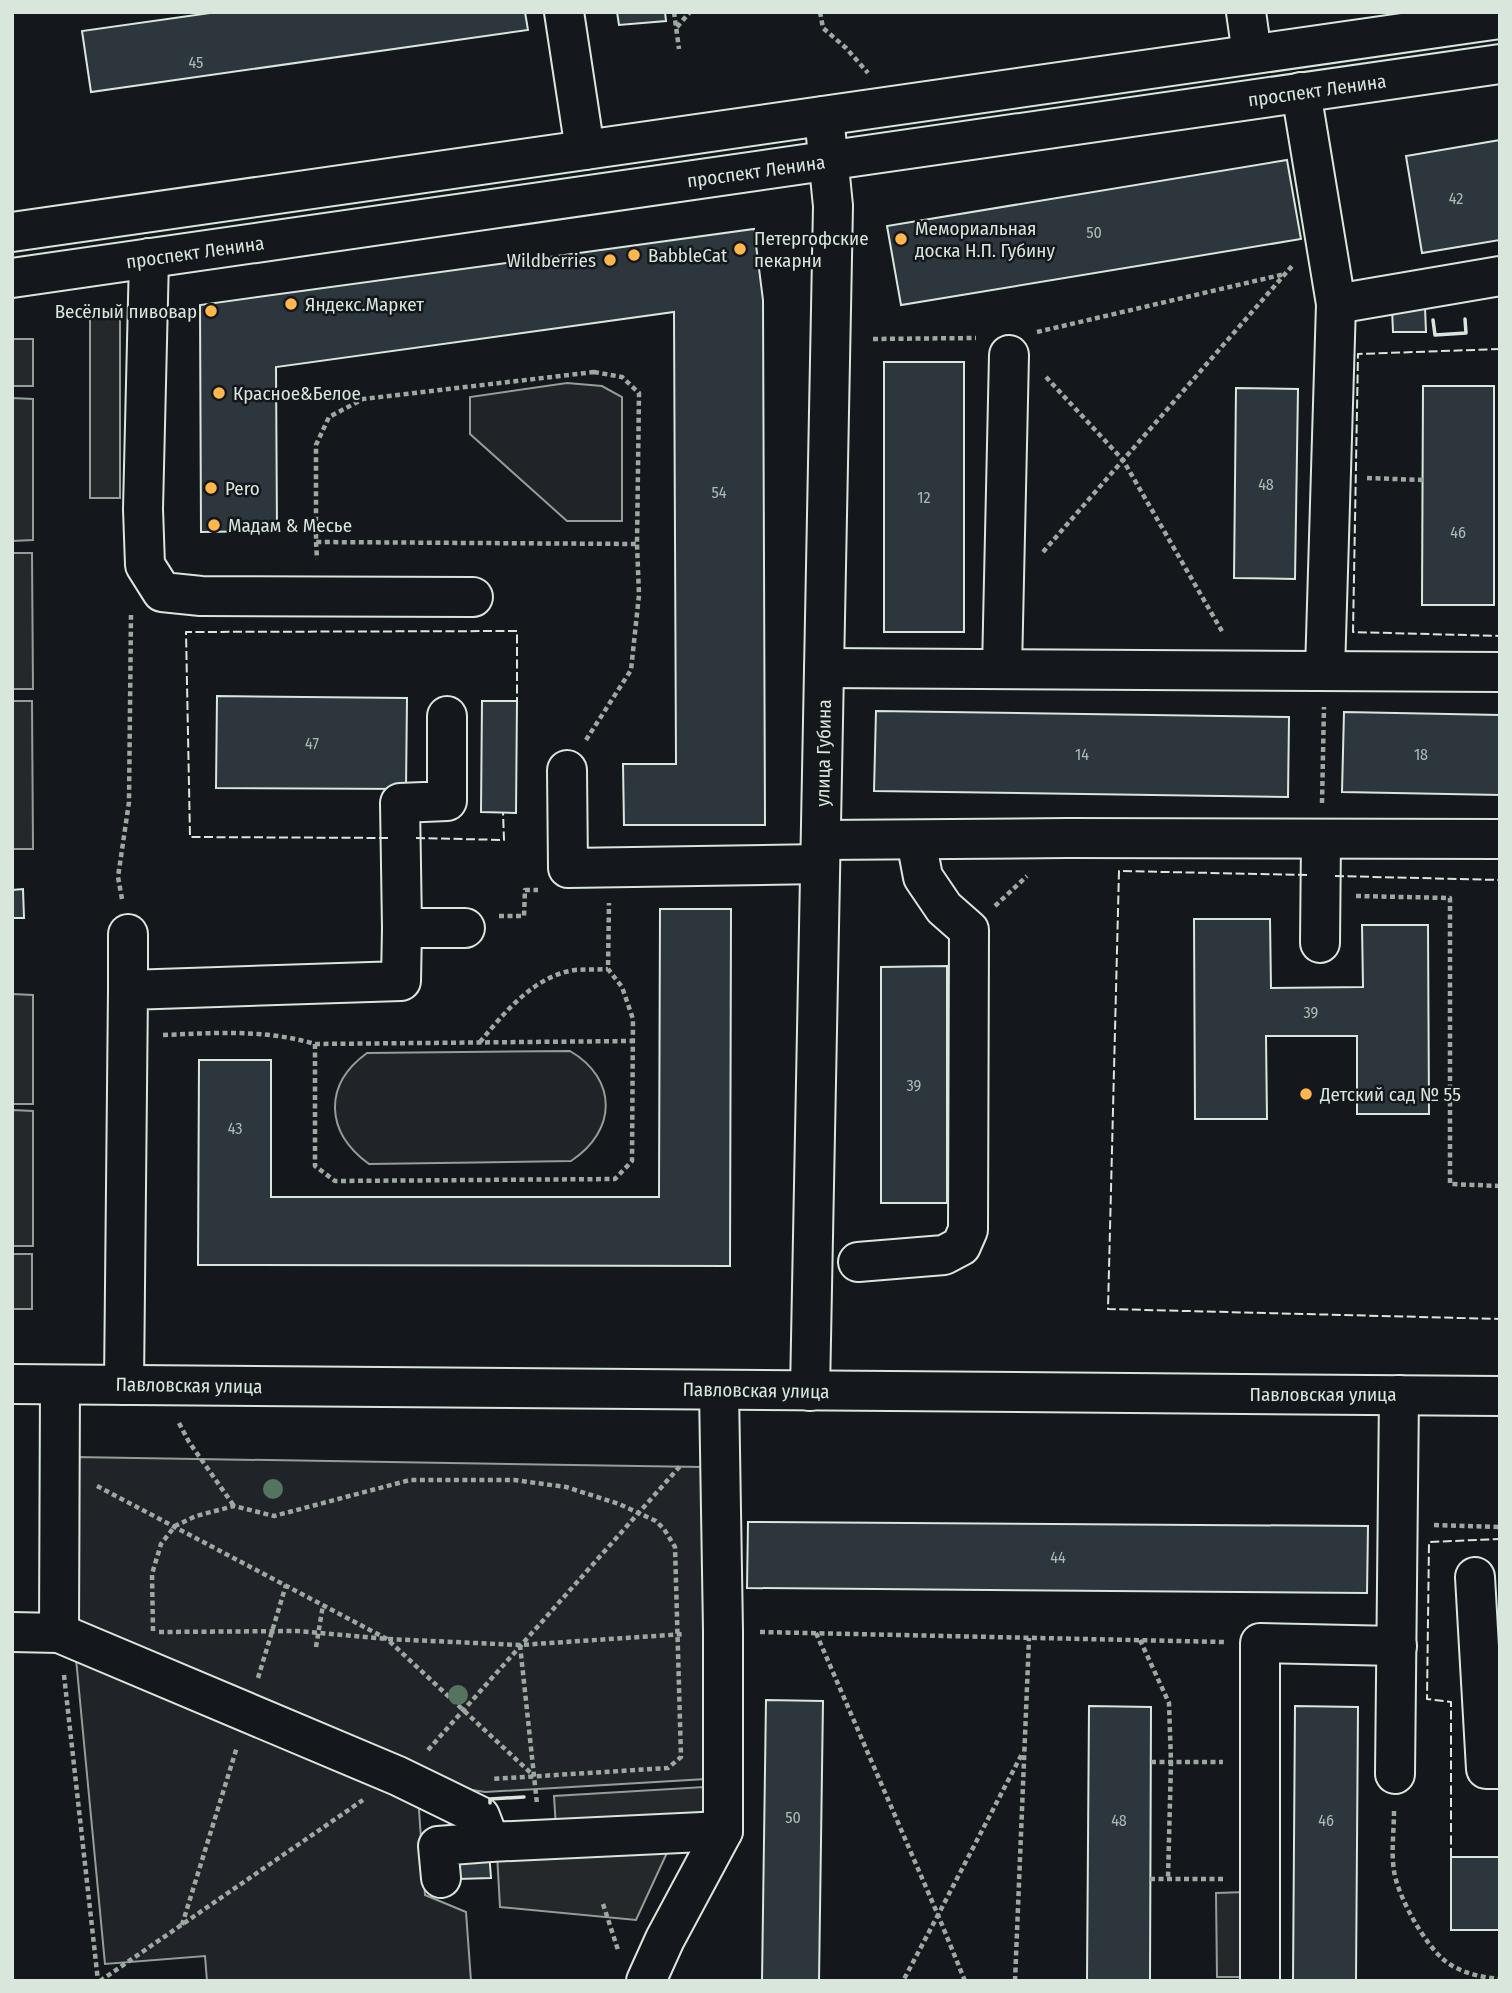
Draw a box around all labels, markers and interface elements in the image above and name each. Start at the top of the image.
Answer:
house number: 45 [189,53,203,72]
street label: проспект Ленина [1247,69,1388,112]
street label: проспект Ленина [686,150,827,193]
house number: 42 [1449,189,1463,208]
place label: Мемориальная доска Н.П. Губину [915,217,1055,262]
house number: 50 [1086,223,1102,242]
place label: Петергофские пекарни [754,227,869,272]
street label: проспект Ленина [125,231,266,274]
marker: Мемориальная доска Н.П. Губину [893,231,909,247]
marker: Петергофские пекарни [732,241,748,257]
place label: BabbleCat [648,244,728,267]
marker: BabbleCat [626,247,642,263]
place label: Wildberries [507,249,596,272]
marker: Wildberries [602,252,618,268]
place label: Яндекс.Маркет [305,293,424,316]
marker: Яндекс.Маркет [283,296,299,312]
place label: Весёлый пивовар [55,300,197,323]
marker: Весёлый пивовар [203,303,219,319]
place label: Красное&Белое [233,382,361,405]
marker: Красное&Белое [211,385,227,401]
house number: 48 [1258,475,1274,494]
place label: Pero [225,477,260,500]
marker: Pero [203,480,219,496]
house number: 54 [711,483,727,502]
house number: 12 [917,488,931,507]
place label: Мадам & Месье [228,514,352,537]
marker: Мадам & Месье [206,517,222,533]
house number: 46 [1450,523,1466,542]
street label: улица Губина [811,699,836,807]
house number: 47 [305,734,319,753]
house number: 14 [1075,745,1089,764]
house number: 18 [1414,745,1428,764]
house number: 39 [1304,1003,1319,1022]
house number: 39 [907,1076,922,1095]
place label: Детский сад № 55 [1319,1083,1461,1106]
marker: Детский сад № 55 [1298,1086,1314,1102]
house number: 43 [228,1119,242,1138]
street label: Павловская улица [115,1373,263,1398]
street label: Павловская улица [682,1378,830,1403]
street label: Павловская улица [1250,1383,1396,1406]
house number: 44 [1050,1548,1066,1567]
house number: 50 [785,1808,801,1827]
house number: 48 [1111,1811,1127,1830]
house number: 46 [1318,1811,1334,1830]

